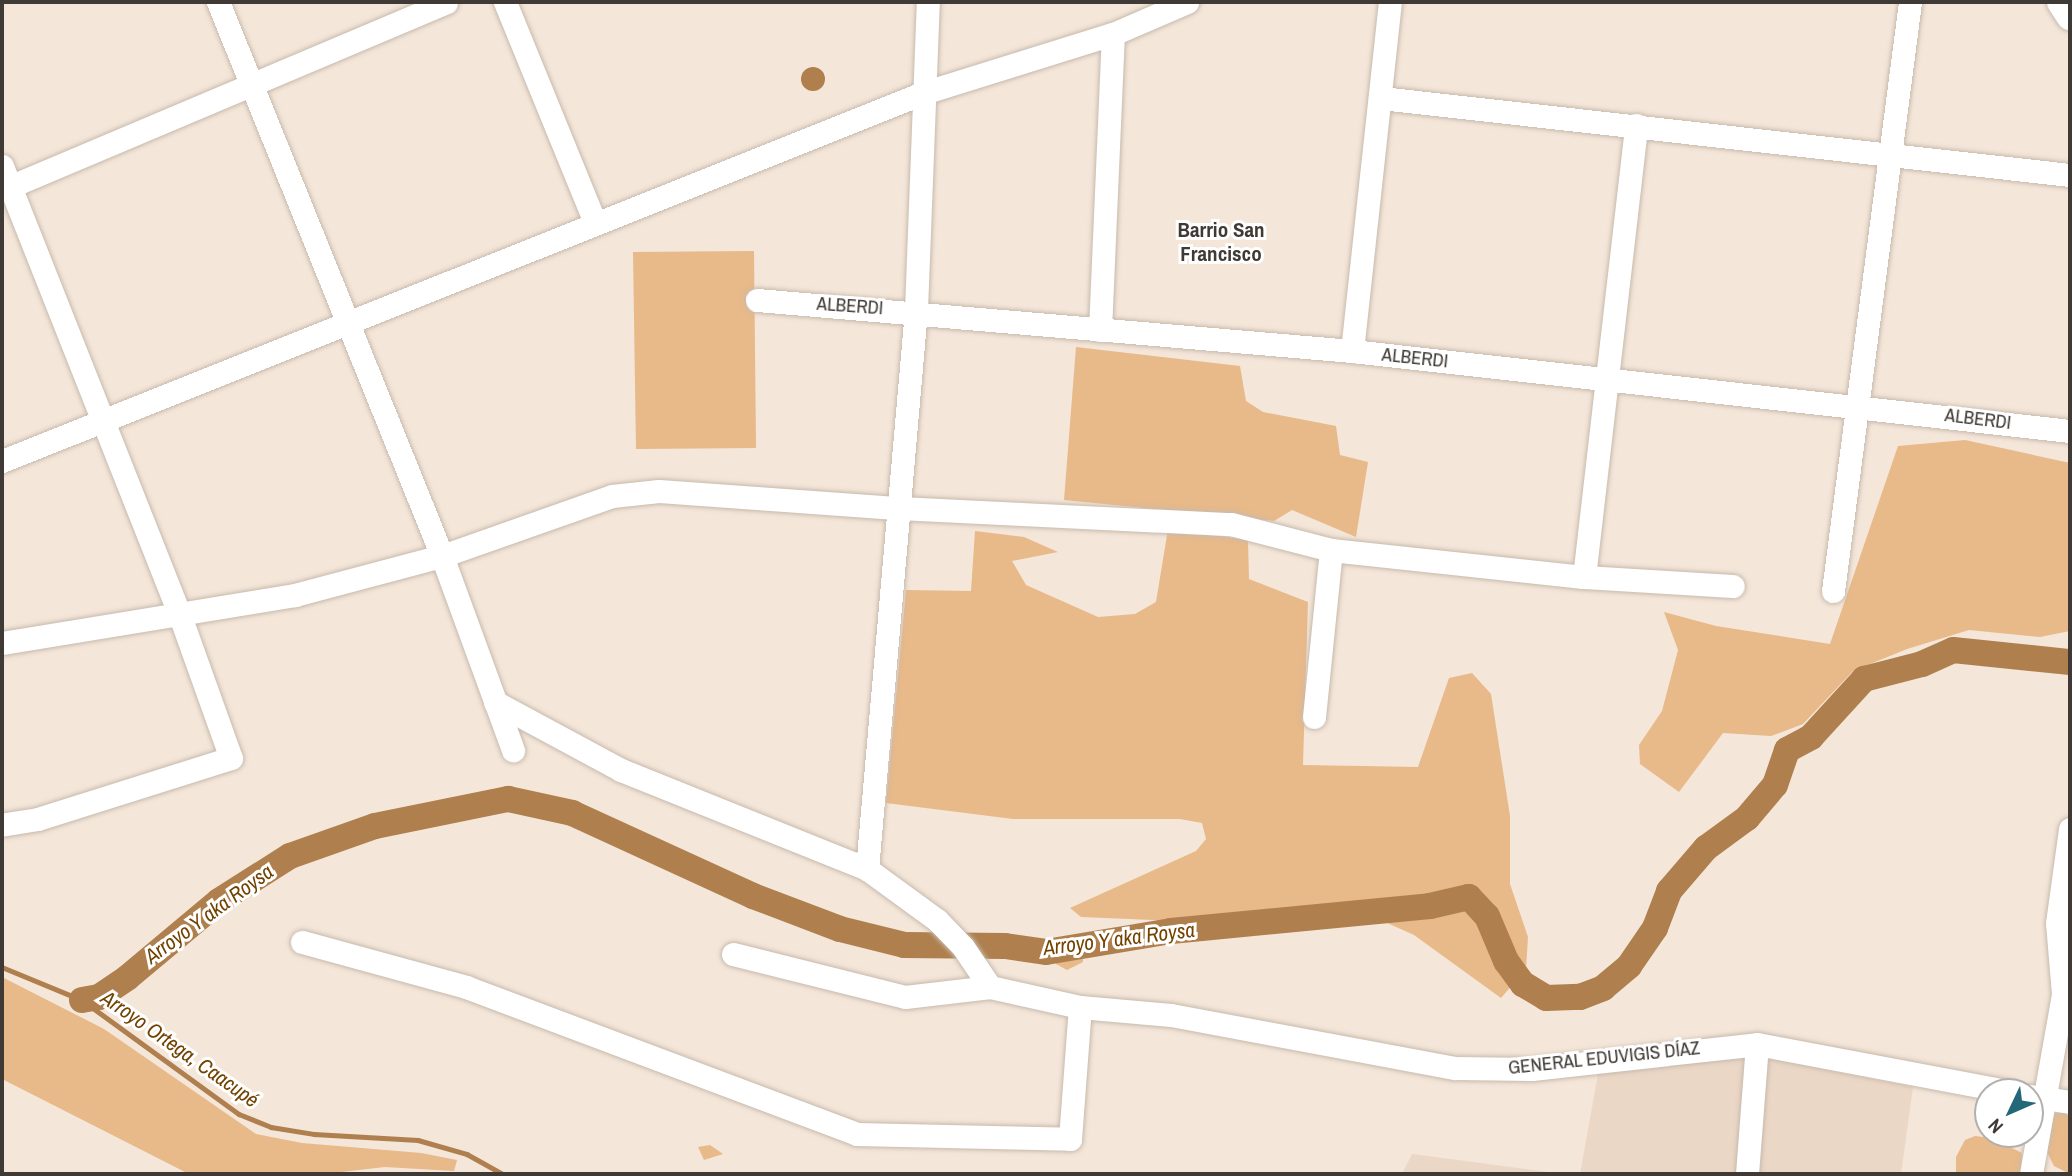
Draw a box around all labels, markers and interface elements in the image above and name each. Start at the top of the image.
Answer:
district label: Barrio San Francisco [1177,217,1265,267]
street label: ALBERDI [816,292,884,320]
street label: ALBERDI [1381,343,1449,373]
street label: ALBERDI [1944,404,2012,434]
water label: Arroyo Y aka Roysa [140,859,278,969]
water label: Arroyo Y aka Roysa [1041,917,1197,961]
water label: Arroyo Ortega, Caacupé [96,985,264,1113]
street label: GENERAL EDUVIGIS DÍAZ [1507,1037,1701,1079]
north arrow [1974,1078,2044,1148]
text: N [1982,1113,2009,1139]

